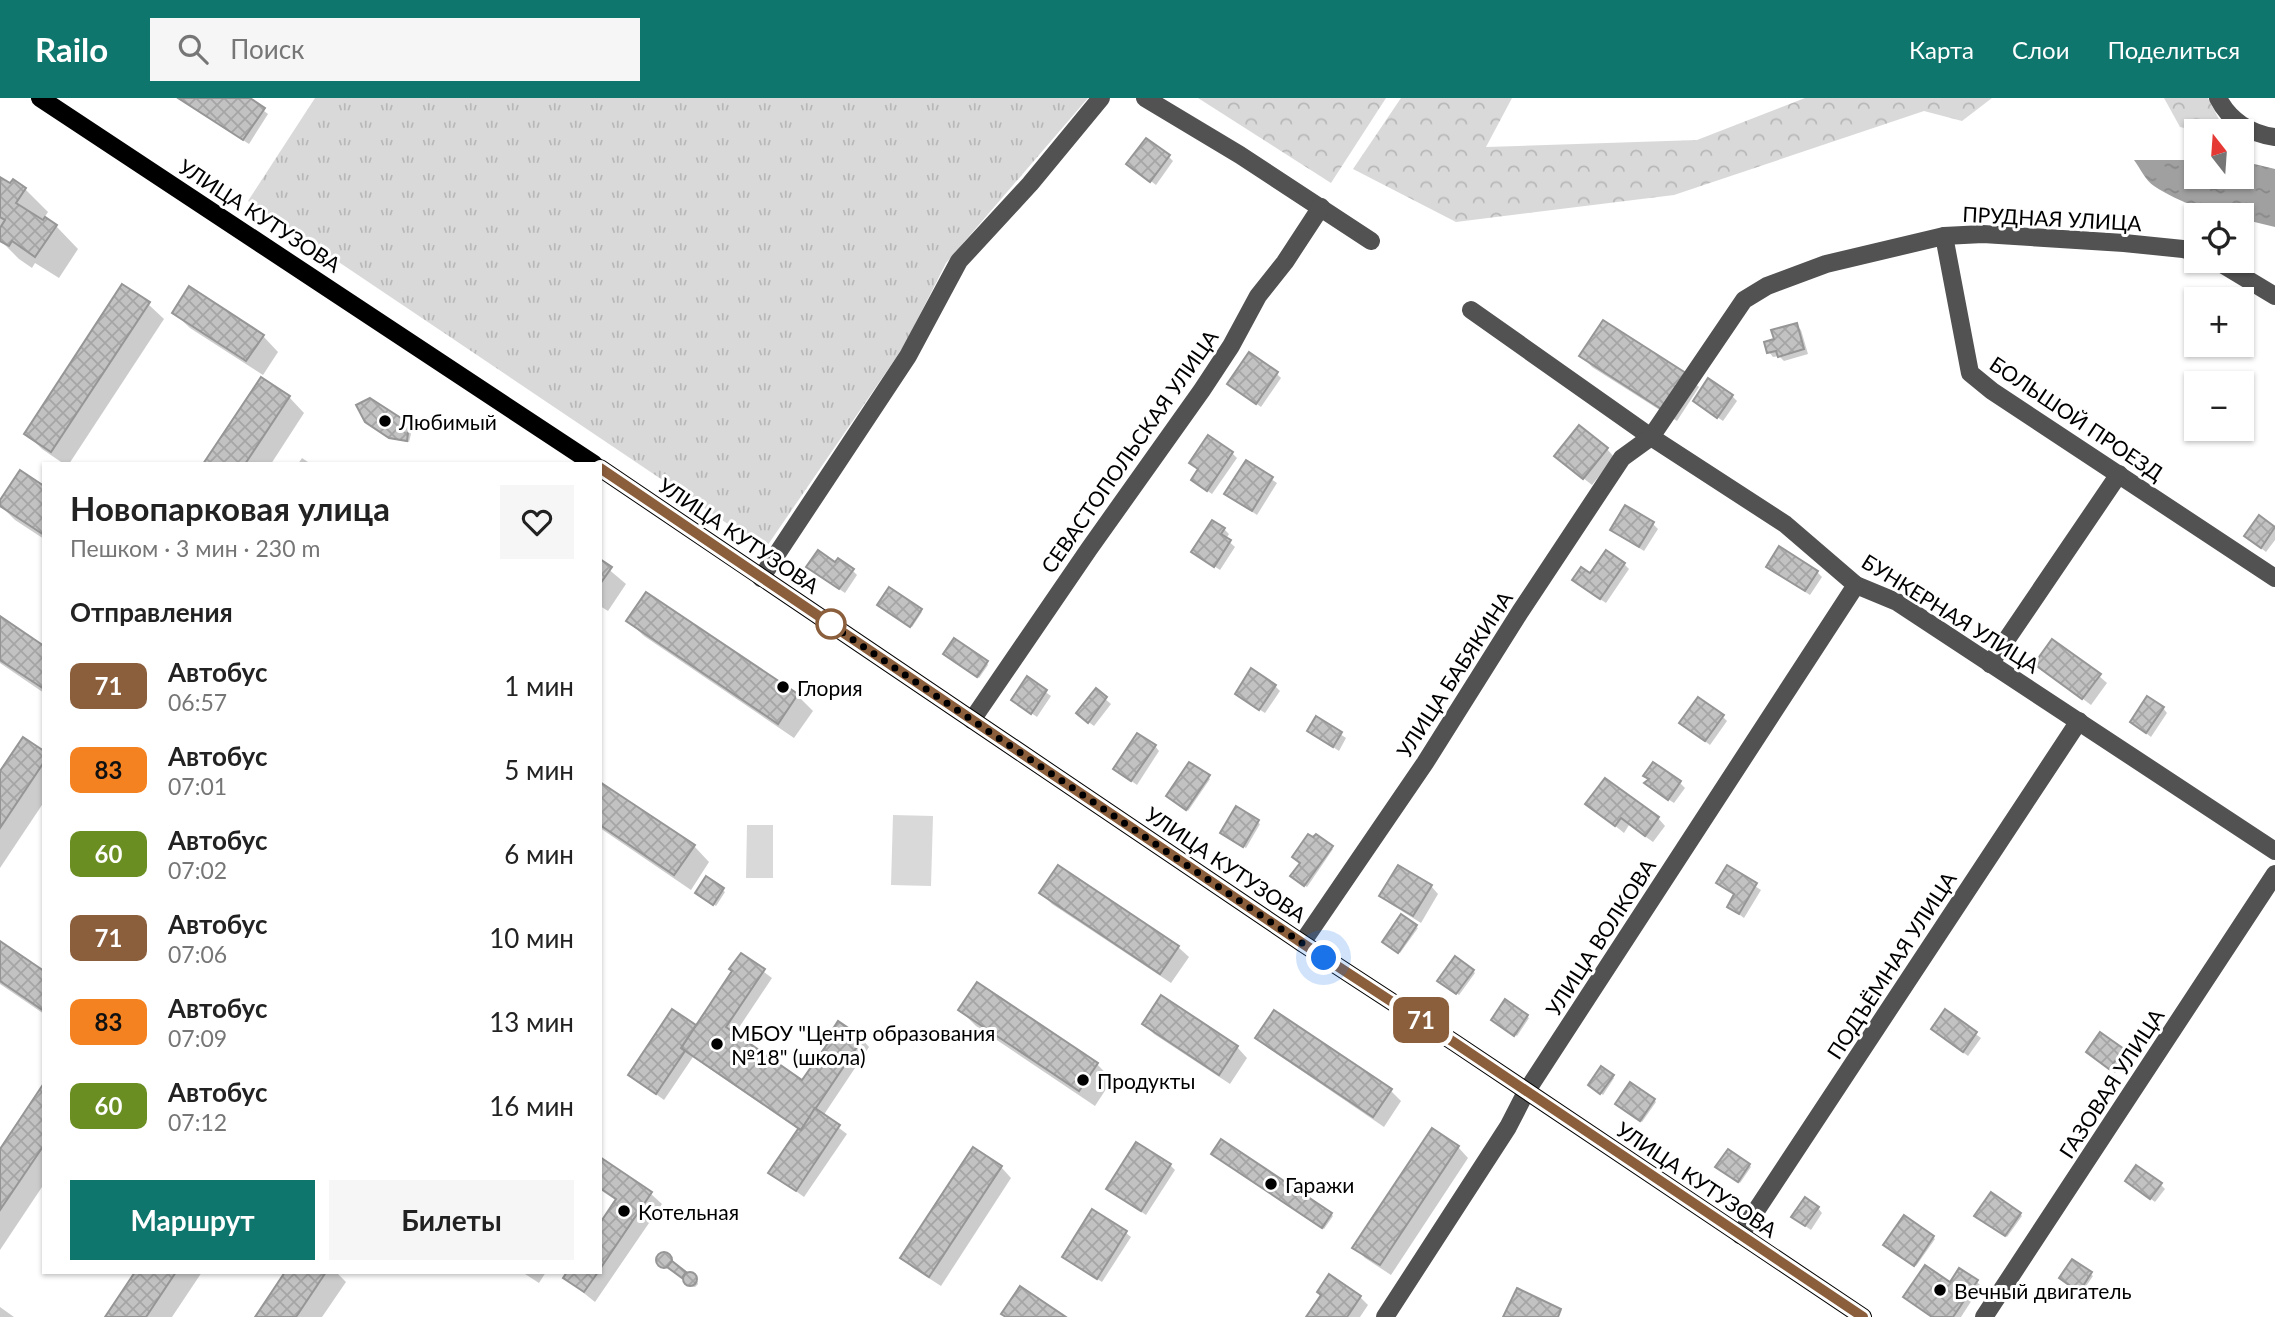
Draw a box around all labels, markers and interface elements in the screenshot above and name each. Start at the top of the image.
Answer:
search box [150,18,640,81]
text: Railo [35,29,108,69]
icon: search [174,30,212,68]
text: Поиск [230,33,305,65]
text: Карта [1909,35,1974,64]
text: Слои [2012,35,2069,64]
text: Поделиться [2107,35,2240,64]
north arrow [2184,119,2254,189]
map controls [2184,119,2254,441]
street label: УЛИЦА КУТУЗОВА [174,153,346,277]
street label: ПРУДНАЯ УЛИЦА [1962,201,2143,235]
button: locate [2184,203,2254,273]
button: + [2184,287,2254,357]
street label: СЕВАСТОПОЛЬСКАЯ УЛИЦА [1035,324,1223,577]
street label: БОЛЬШОЙ ПРОЕЗД [1986,351,2168,485]
button: − [2184,371,2254,441]
place label: Любимый [398,409,497,434]
marker: Любимый [377,413,393,429]
street label: УЛИЦА КУТУЗОВА [654,472,825,598]
button: heart [500,485,574,559]
text: Новопарковая улица [70,488,390,528]
text: Пешком · 3 мин · 230 m [70,534,320,562]
street label: БУНКЕРНАЯ УЛИЦА [1858,548,2045,678]
street label: УЛИЦА БАБЯКИНА [1391,585,1518,762]
text: Отправления [70,596,233,628]
unlabelled marker [816,609,846,639]
text: Автобус [168,656,267,688]
text: 1 мин [504,670,574,702]
text: 71 [95,671,122,700]
place label: Глория [797,675,863,700]
marker: Глория [775,679,791,695]
text: 06:57 [168,688,227,716]
text: Автобус [168,740,267,772]
text: 5 мин [504,754,574,786]
text: 83 [95,755,122,784]
text: 07:01 [168,772,227,800]
street label: УЛИЦА КУТУЗОВА [1141,801,1312,927]
text: Автобус [168,824,267,856]
text: 6 мин [504,838,574,870]
text: 60 [95,839,122,868]
street label: УЛИЦА ВОЛКОВА [1540,853,1661,1020]
text: 07:02 [168,856,227,884]
street label: ПОДЪЁМНАЯ УЛИЦА [1821,866,1961,1063]
text: Автобус [168,908,267,940]
text: 10 мин [489,922,574,954]
text: 71 [95,923,122,952]
text: 07:06 [168,940,227,968]
your location [1306,940,1341,975]
text: Автобус [168,992,267,1024]
line badge: 71 [1390,997,1452,1043]
street label: ГАЗОВАЯ УЛИЦА [2053,1003,2169,1162]
text: 71 [1407,1005,1435,1034]
text: 13 мин [489,1006,574,1038]
text: 83 [95,1007,122,1036]
place label: МБОУ "Центр образования №18" (школа) [731,1020,995,1069]
text: 07:09 [168,1024,227,1052]
marker: МБОУ "Центр образования №18" (школа) [709,1036,725,1052]
place label: Продукты [1097,1068,1196,1093]
marker: Продукты [1075,1072,1091,1088]
text: Автобус [168,1076,267,1108]
text: 16 мин [489,1090,574,1122]
text: 60 [95,1091,122,1120]
text: 07:12 [168,1108,227,1136]
street label: УЛИЦА КУТУЗОВА [1612,1116,1783,1242]
place label: Гаражи [1285,1172,1354,1197]
marker: Гаражи [1263,1176,1279,1192]
button: Маршрут [70,1180,315,1260]
button: Билеты [329,1180,574,1260]
place label: Котельная [638,1199,739,1224]
marker: Котельная [616,1203,632,1219]
place label: Вечный двигатель [1954,1278,2132,1303]
marker: Вечный двигатель [1932,1282,1948,1298]

